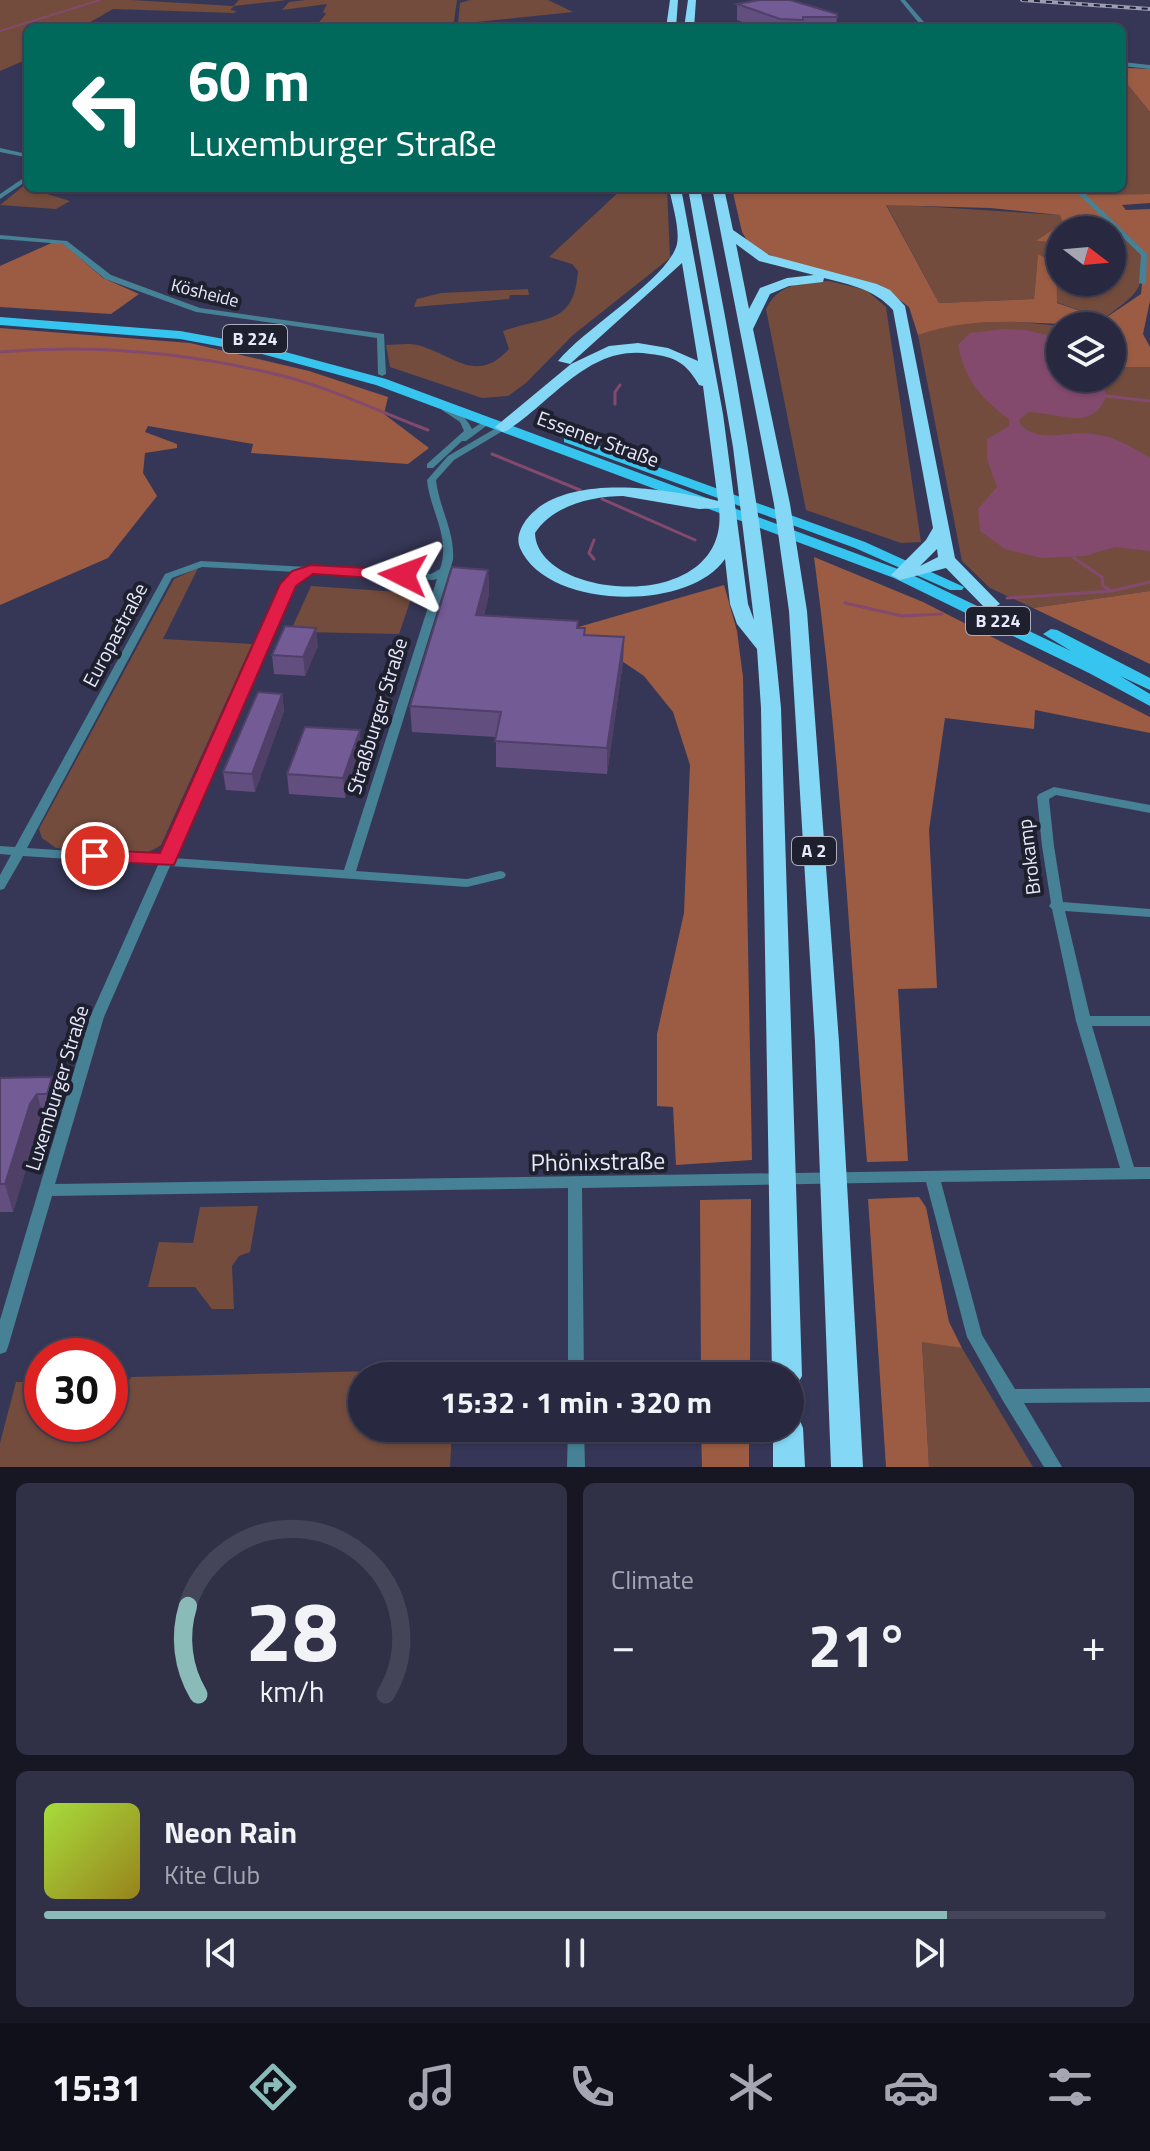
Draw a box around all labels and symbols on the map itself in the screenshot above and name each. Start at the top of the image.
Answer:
north arrow [1046,216,1126,296]
street label: Kösheide [168,271,242,314]
road number: B 224 [223,325,287,353]
street label: Essener Straße [533,402,664,475]
position arrow [361,533,445,617]
street label: Europastraße [74,577,155,692]
road number: B 224 [966,607,1030,635]
street label: Straßburger Straße [338,634,415,798]
street label: Brokamp [1008,817,1049,897]
pin [61,822,129,890]
road number: A 2 [792,837,836,865]
street label: Luxemburger Straße [17,1001,96,1174]
street label: Phönixstraße [530,1142,666,1180]
speed limit sign: 30 [24,1338,128,1442]

